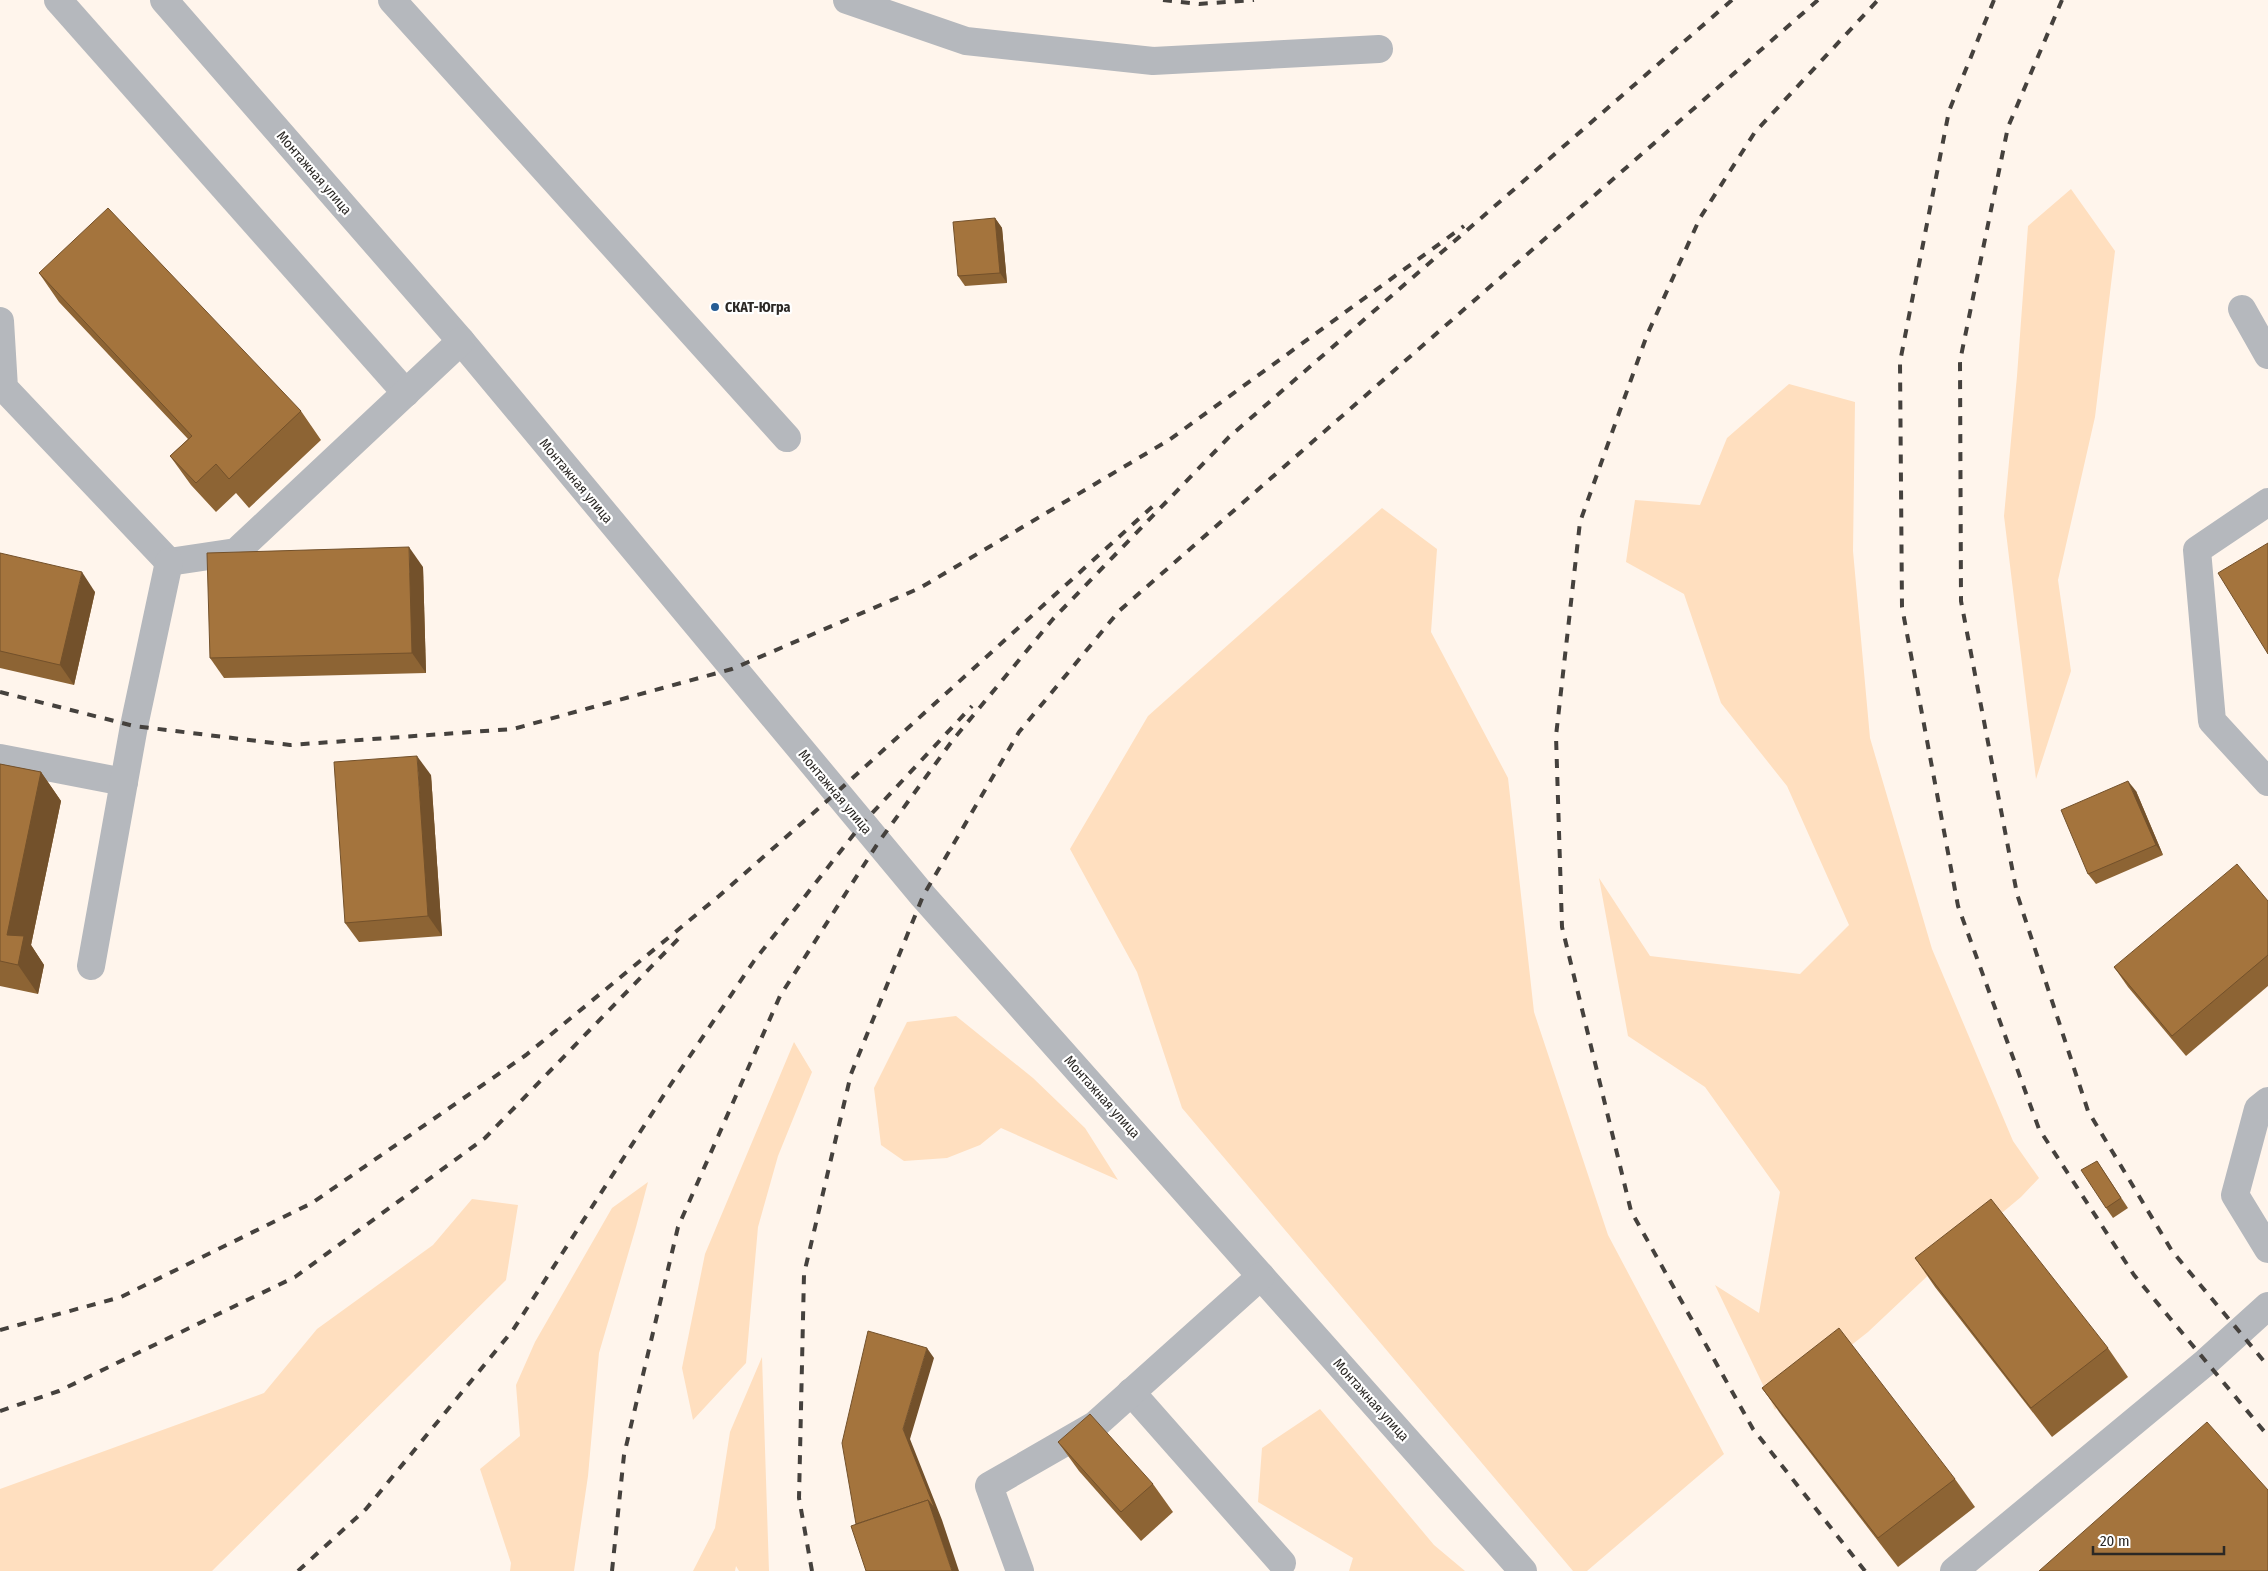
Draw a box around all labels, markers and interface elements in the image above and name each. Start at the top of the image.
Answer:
street label: Монтажная улица [273,128,355,218]
place label: СКАТ-Югра [725,299,791,316]
marker: СКАТ-Югра [709,301,721,313]
street label: Монтажная улица [536,435,616,527]
street label: Монтажная улица [795,746,875,838]
street label: Монтажная улица [1060,1052,1144,1142]
street label: Монтажная улица [1329,1355,1413,1445]
scale bar [2093,1524,2224,1556]
text: 20 m [2100,1532,2130,1550]

